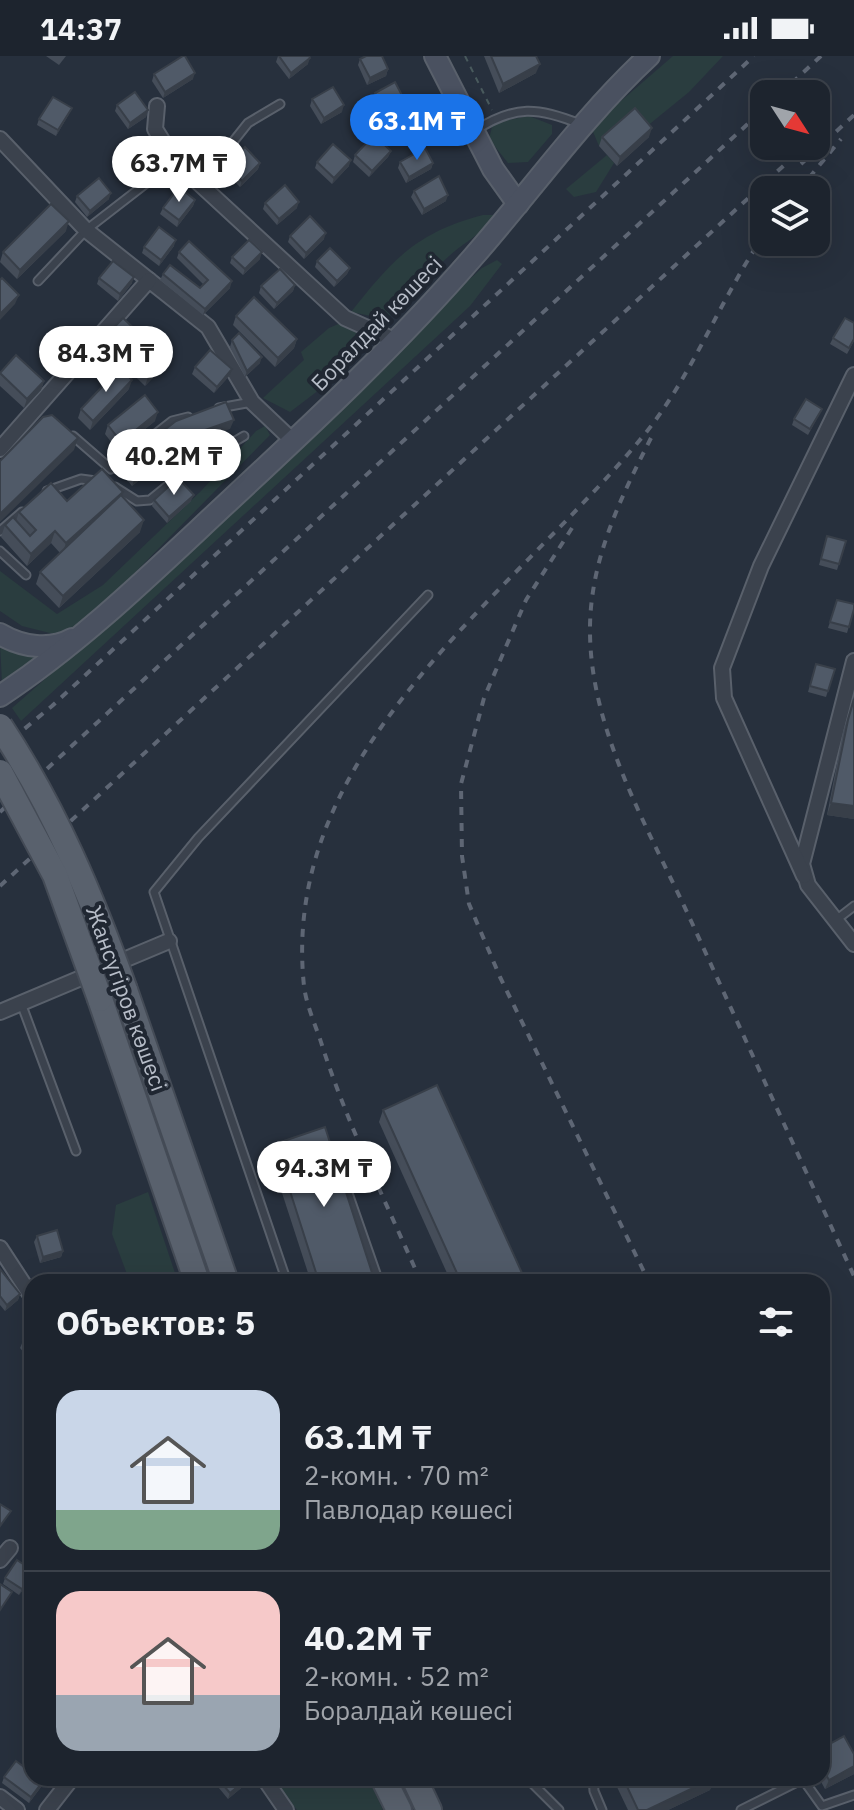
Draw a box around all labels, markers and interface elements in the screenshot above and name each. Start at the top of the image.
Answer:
text: 14:37 [40,9,122,48]
north arrow [750,80,830,160]
map controls [750,80,830,256]
pin: 63.1M ₸ [343,94,491,162]
text: 63.1M ₸ [368,103,466,137]
pin: 63.7M ₸ [105,136,253,204]
text: 63.7M ₸ [130,145,228,179]
button: layers [750,176,830,256]
street label: Боралдай көшесі [304,249,448,397]
pin: 84.3M ₸ [32,326,180,394]
text: 84.3M ₸ [57,335,155,369]
pin: 40.2M ₸ [100,429,248,497]
text: 40.2M ₸ [125,438,223,472]
street label: Жансүгіров көшесі [80,901,174,1095]
pin: 94.3M ₸ [250,1141,398,1209]
text: 94.3M ₸ [275,1150,373,1184]
text: Объектов: 5 [56,1300,255,1344]
icon: filters [754,1300,798,1344]
text: 63.1M ₸ [304,1414,432,1458]
icon: home [120,1422,216,1518]
text: 2-комн. · 70 m² [304,1458,489,1492]
text: Павлодар көшесі [304,1492,513,1526]
text: 40.2M ₸ [304,1615,432,1659]
icon: home [120,1623,216,1719]
text: 2-комн. · 52 m² [304,1659,489,1693]
text: Боралдай көшесі [304,1693,513,1727]

